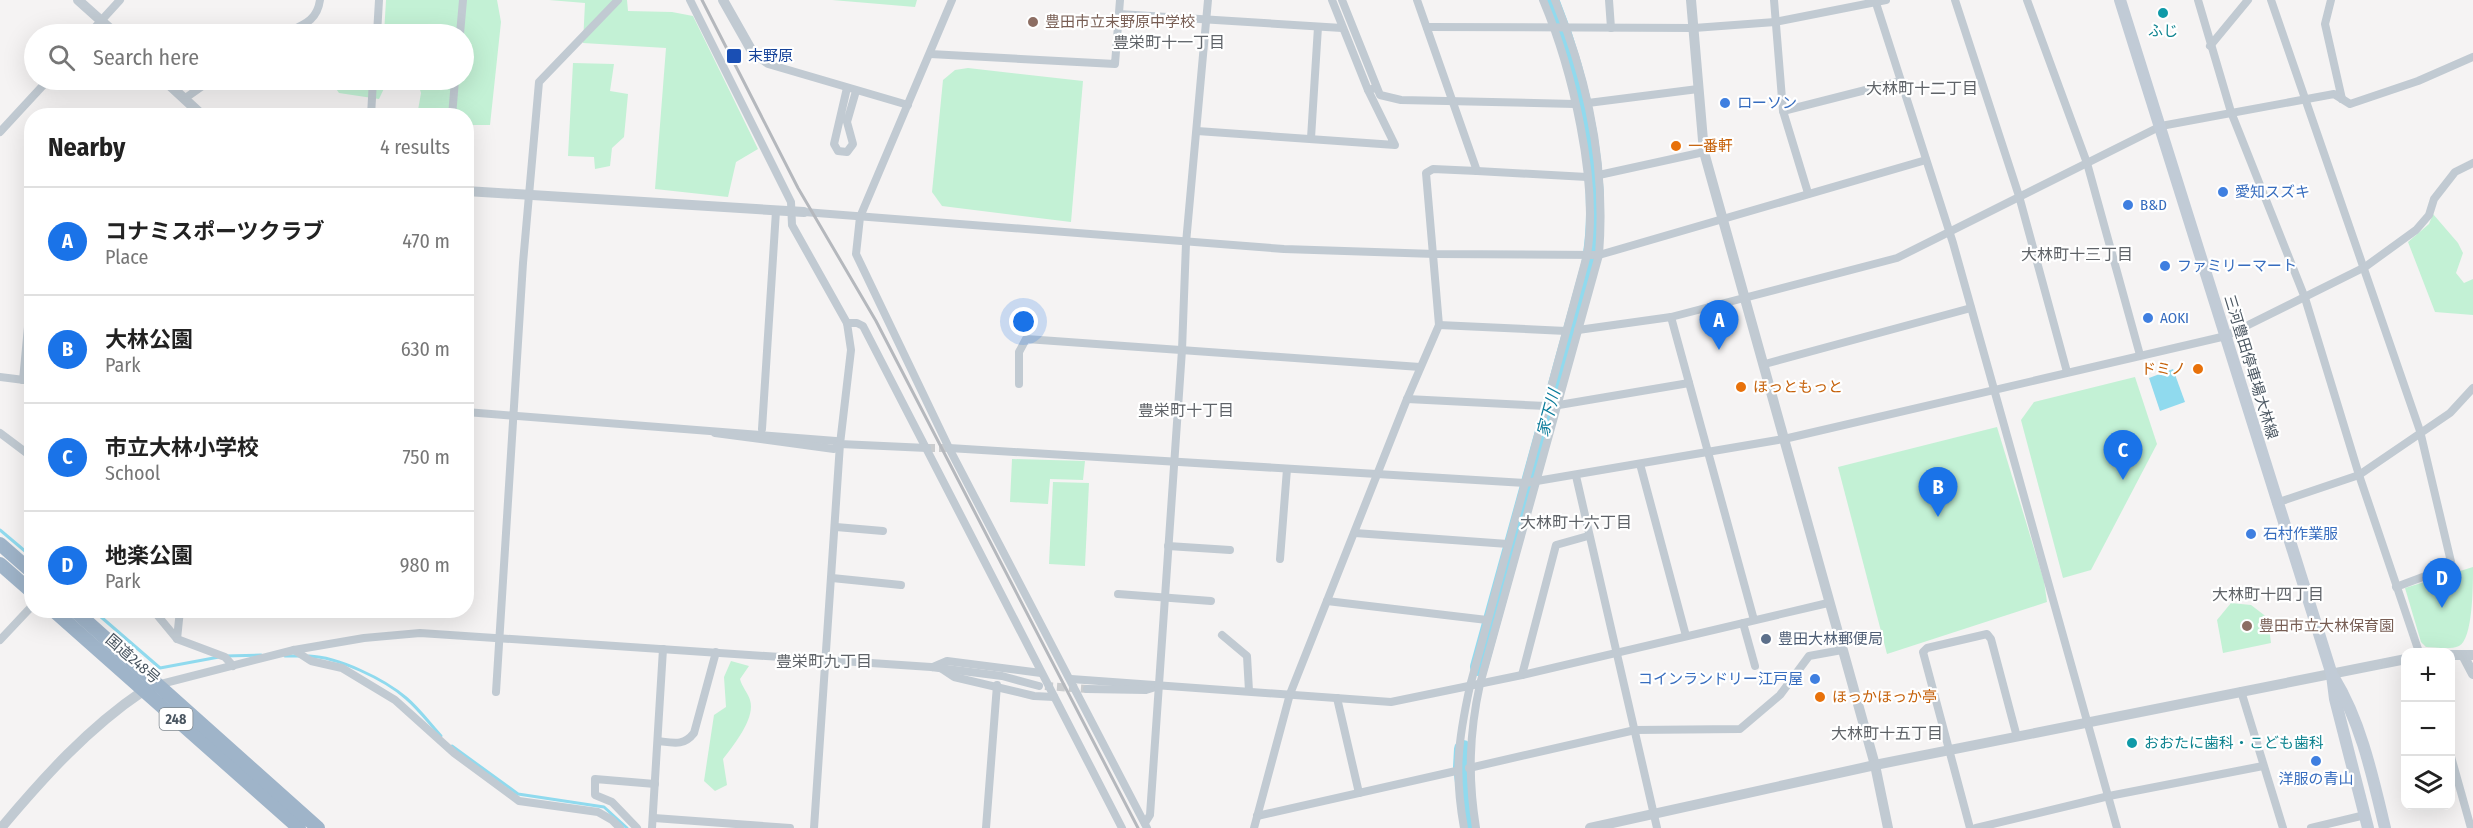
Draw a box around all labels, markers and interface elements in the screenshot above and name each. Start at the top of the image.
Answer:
marker: ふじ [2156,6,2170,20]
place label: 豊田市立末野原中学校 [1045,13,1195,31]
marker: 豊田市立末野原中学校 [1026,15,1040,29]
place label: ふじ [2148,22,2178,40]
search box [24,24,474,90]
district label: 豊栄町十一丁目 [1113,33,1225,52]
icon: search [45,41,78,74]
text: Search here [93,44,199,71]
marker: 末野原 [725,47,743,65]
place label: 末野原 [748,47,793,65]
district label: 大林町十二丁目 [1866,79,1978,98]
place label: ローソン [1737,94,1797,112]
marker: ローソン [1718,96,1732,110]
text: Nearby [48,132,125,163]
text: 4 results [380,135,450,159]
place label: 一番軒 [1688,137,1733,155]
marker: 一番軒 [1669,139,1683,153]
place label: 愛知スズキ [2235,183,2310,201]
marker: 愛知スズキ [2216,185,2230,199]
place label: B&D [2140,196,2167,214]
marker: B&D [2121,198,2135,212]
text: コナミスポーツクラブ [105,218,325,245]
text: A [62,229,73,253]
text: 470 m [402,229,450,253]
text: Place [105,245,148,269]
district label: 大林町十三丁目 [2021,245,2133,264]
place label: ファミリーマート [2177,257,2297,275]
marker: ファミリーマート [2158,259,2172,273]
street label: 三河豊田停車場大林線 [2220,293,2282,441]
pin: A [1700,300,1738,350]
your location [1009,307,1038,336]
place label: AOKI [2160,309,2189,327]
marker: AOKI [2141,311,2155,325]
text: 大林公園 [105,326,193,353]
text: B [62,337,73,361]
text: 630 m [401,337,450,361]
text: Park [105,353,141,377]
place label: ドミノ [2141,360,2186,378]
marker: ドミノ [2191,362,2205,376]
place label: ほっともっと [1753,378,1843,396]
marker: ほっともっと [1734,380,1748,394]
water label: 家下川 [1533,386,1564,439]
district label: 豊栄町十丁目 [1138,401,1234,420]
pin: C [2104,430,2142,480]
text: 市立大林小学校 [105,434,259,461]
text: C [62,445,73,469]
text: 750 m [403,445,450,469]
text: School [105,461,160,485]
pin: B [1918,468,1958,517]
district label: 大林町十六丁目 [1520,513,1632,532]
place label: 石村作業服 [2263,525,2338,543]
marker: 石村作業服 [2244,527,2258,541]
text: 地楽公園 [105,542,193,569]
text: D [62,553,73,577]
text: 980 m [400,553,450,577]
pin: D [2422,558,2462,608]
text: Park [105,569,141,593]
district label: 大林町十四丁目 [2212,585,2324,604]
place label: 豊田市立大林保育園 [2259,617,2394,635]
marker: 豊田市立大林保育園 [2240,619,2254,633]
place label: 豊田大林郵便局 [1778,630,1883,648]
street label: 国道248号 [102,631,164,687]
marker: 豊田大林郵便局 [1759,632,1773,646]
map controls [2401,648,2455,810]
button: + [2401,648,2455,702]
district label: 豊栄町九丁目 [776,652,872,671]
place label: コインランドリー江戸屋 [1638,670,1803,688]
marker: コインランドリー江戸屋 [1808,672,1822,686]
place label: ほっかほっか亭 [1832,688,1937,706]
marker: ほっかほっか亭 [1813,690,1827,704]
button: − [2401,702,2455,756]
road number: 248 [160,708,192,730]
district label: 大林町十五丁目 [1831,724,1943,743]
place label: おおたに歯科・こども歯科 [2144,734,2324,752]
marker: おおたに歯科・こども歯科 [2125,736,2139,750]
marker: 洋服の青山 [2309,754,2323,768]
button: layers [2401,756,2455,810]
place label: 洋服の青山 [2278,770,2354,788]

